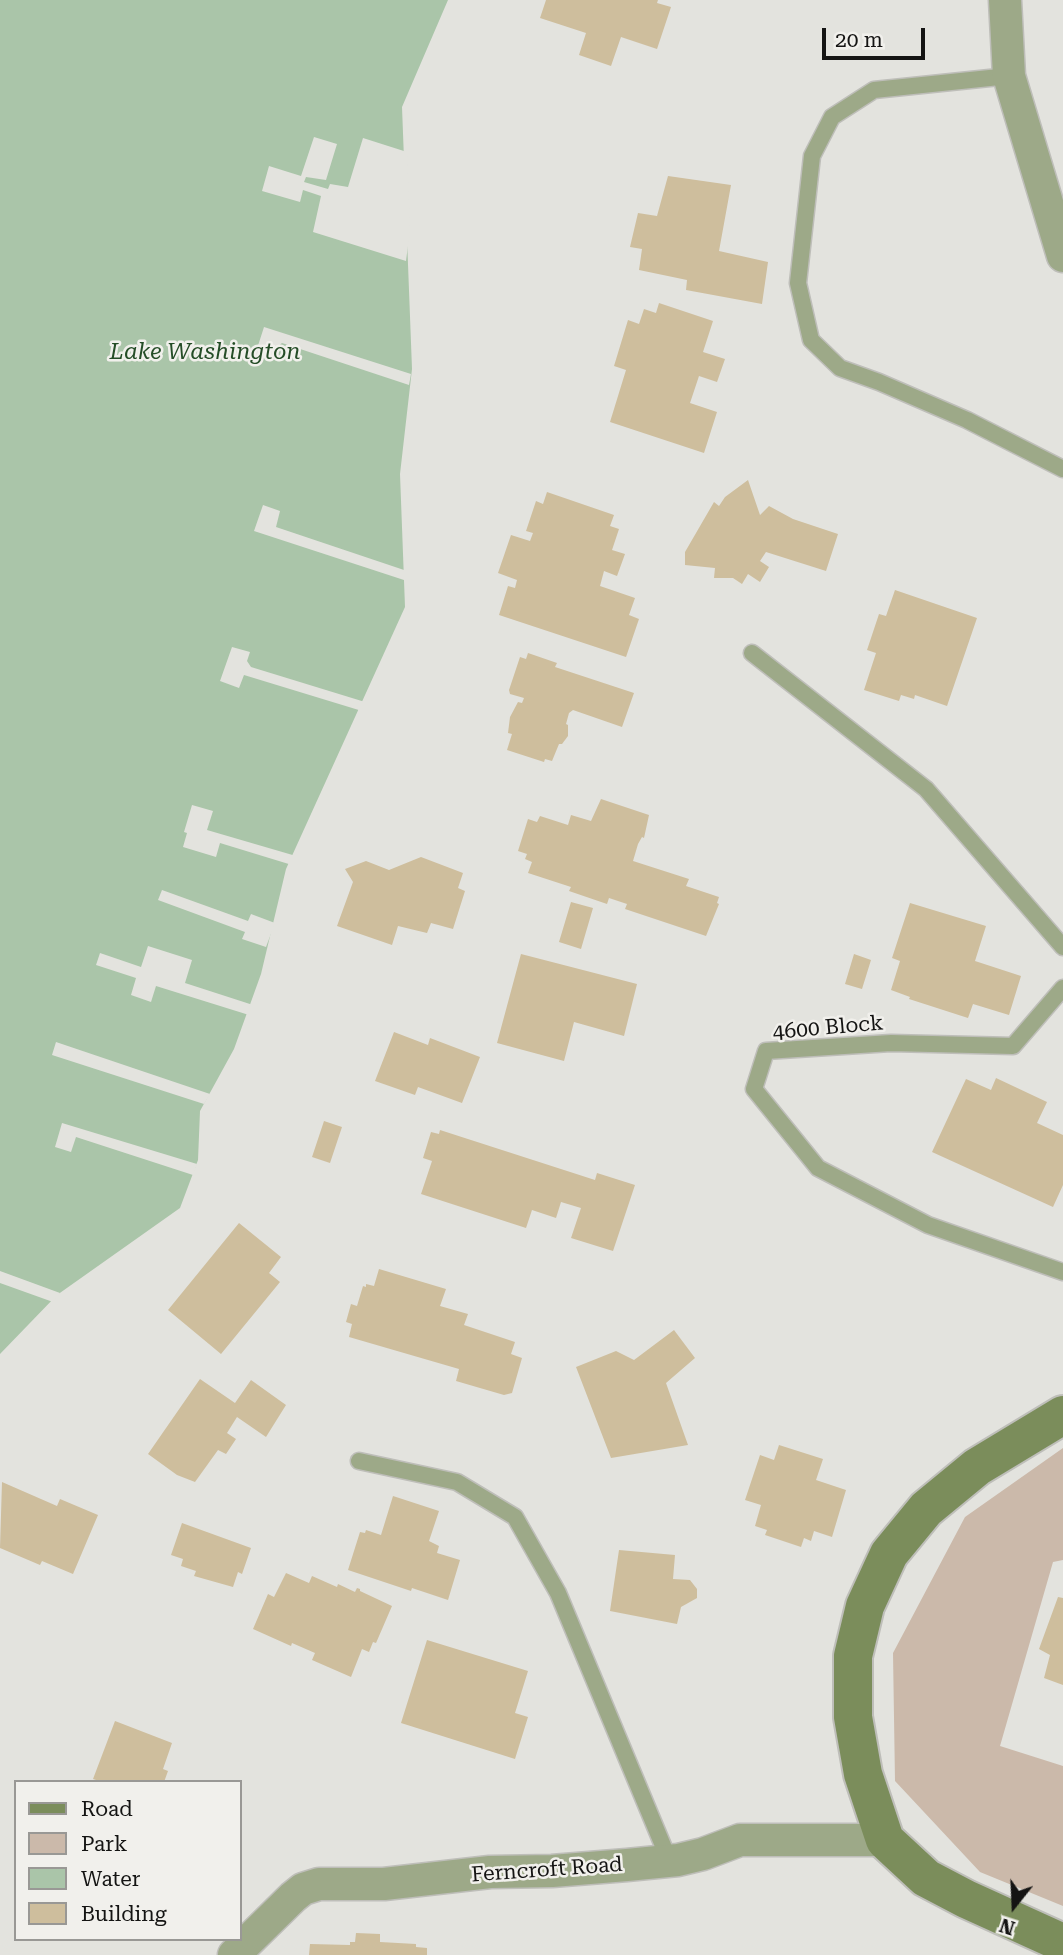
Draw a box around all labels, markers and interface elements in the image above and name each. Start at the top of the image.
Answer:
scale bar [825,14,928,58]
text: 20 m [835,28,883,52]
water label: Lake Washington [109,338,301,366]
street label: 4600 Block [772,1011,884,1045]
legend [14,1780,242,1941]
text: Road [81,1797,133,1821]
text: Park [81,1832,127,1856]
street label: Ferncroft Road [471,1852,623,1888]
text: Water [81,1867,140,1891]
north arrow [979,1871,1049,1941]
text: Building [81,1902,167,1926]
text: N [997,1913,1018,1940]

